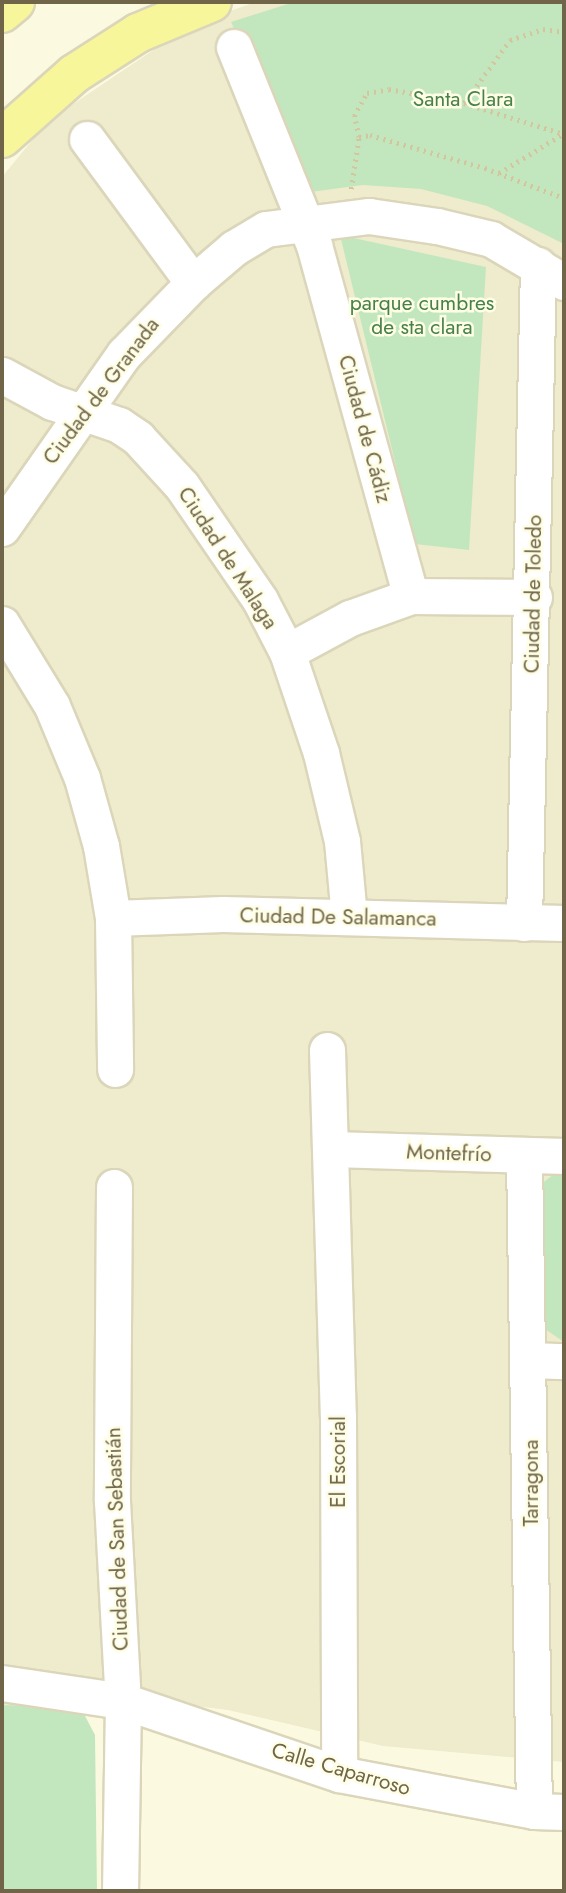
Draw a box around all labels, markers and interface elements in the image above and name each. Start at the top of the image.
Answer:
park label: Santa Clara [413,86,513,112]
park label: parque cumbres de sta clara [350,290,494,340]
street label: Ciudad de Granada [38,313,164,469]
street label: Ciudad de Cádiz [333,352,397,506]
street label: Ciudad de Malaga [173,482,283,634]
street label: Ciudad de Toledo [519,515,547,673]
street label: Ciudad De Salamanca [239,903,437,931]
street label: Montefrío [406,1139,492,1167]
street label: El Escorial [325,1416,351,1508]
street label: Ciudad de San Sebastián [101,1427,133,1651]
street label: Tarragona [518,1440,544,1526]
street label: Calle Caparroso [269,1737,413,1801]

